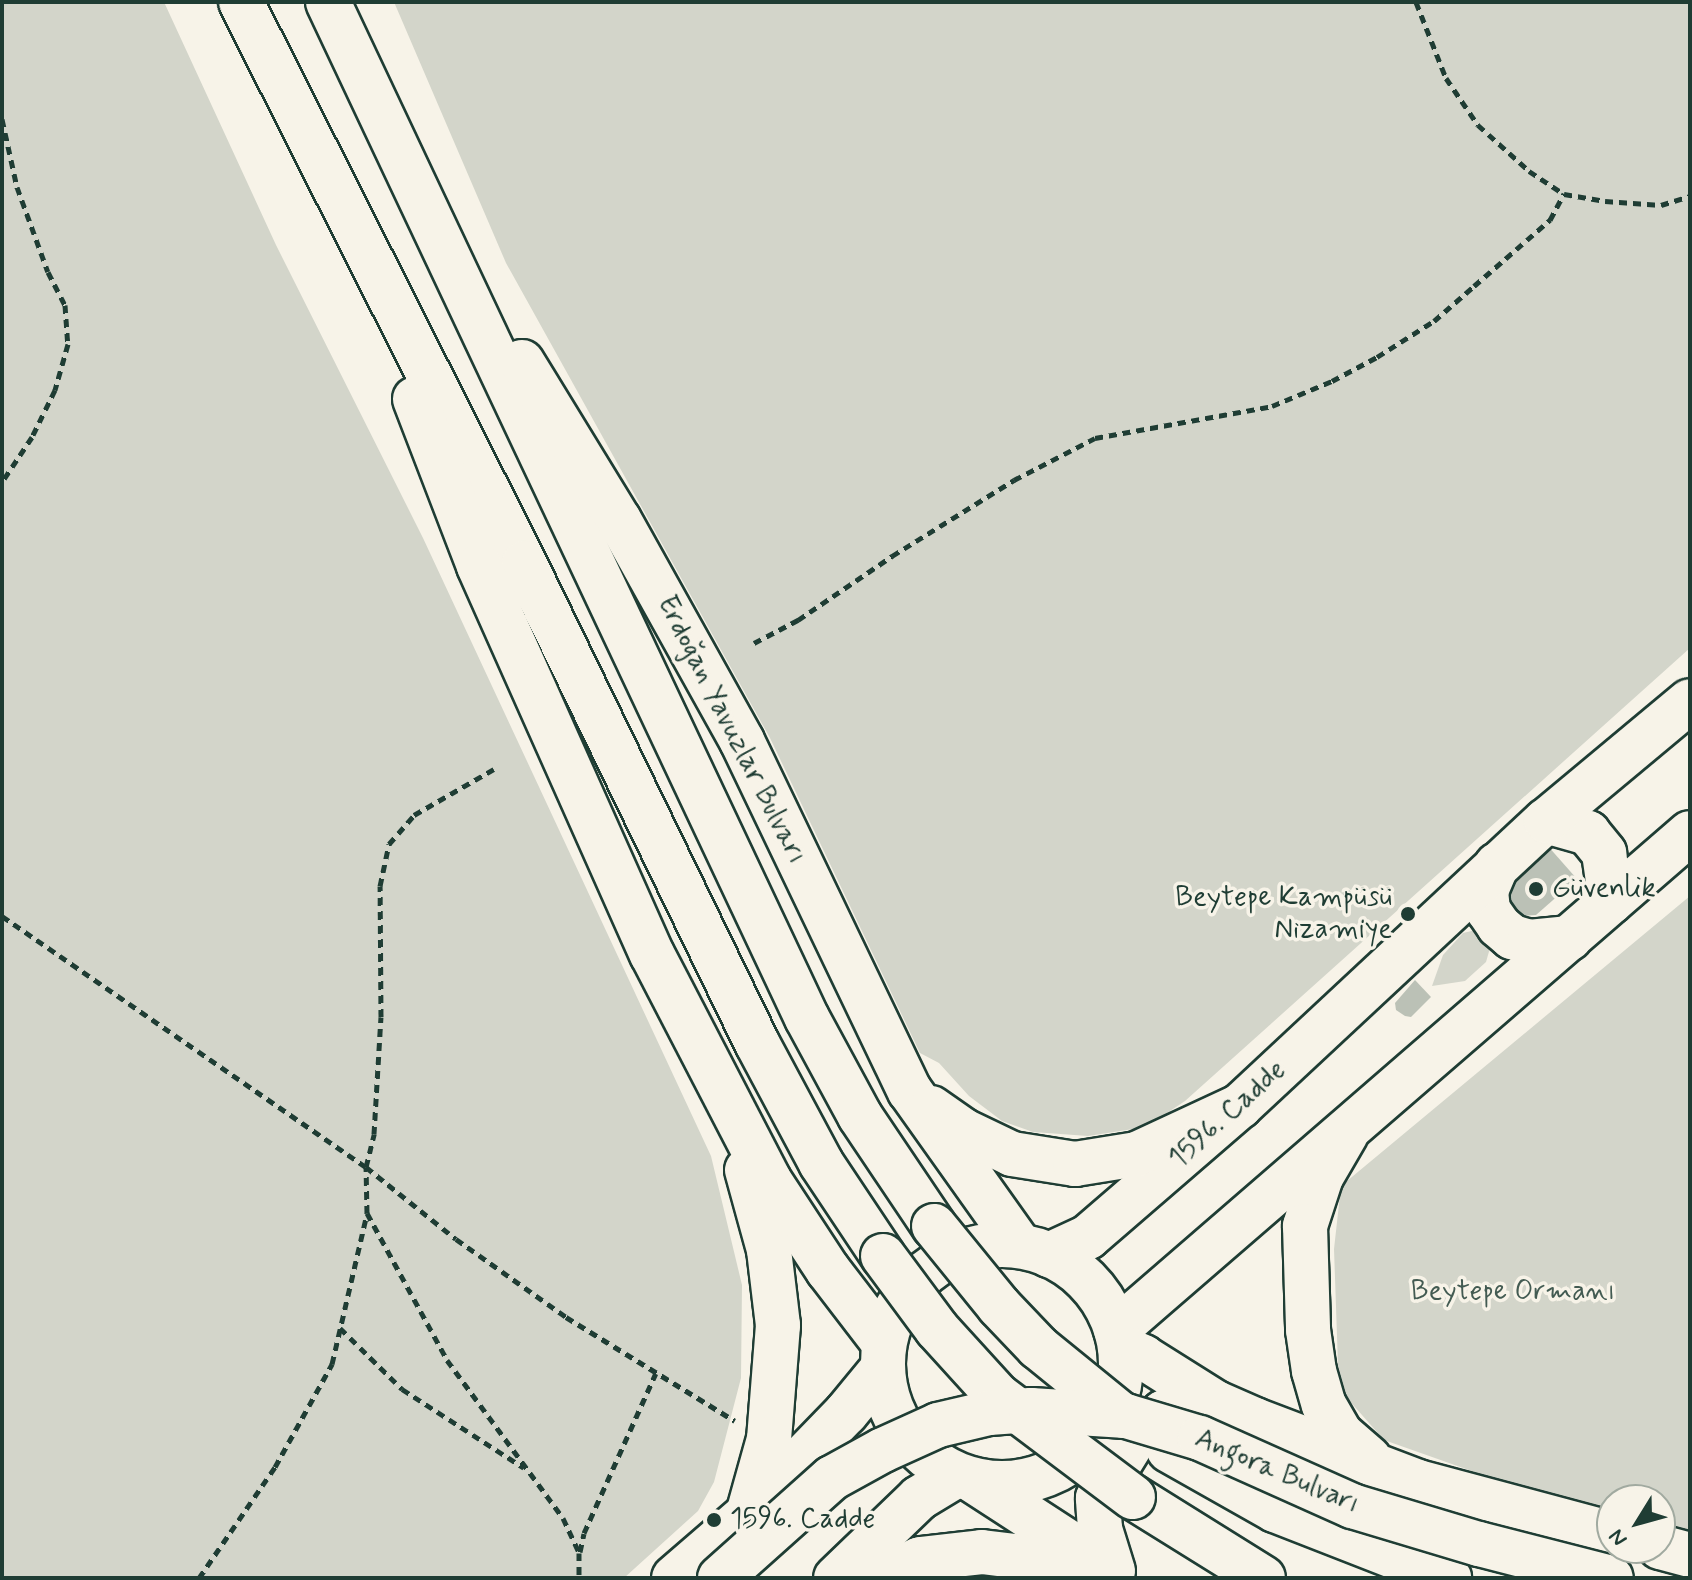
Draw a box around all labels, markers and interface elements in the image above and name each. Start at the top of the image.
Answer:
street label: Erdoğan Yavuzlar Bulvarı [649,590,813,870]
place label: Güvenlik [1552,872,1656,906]
marker: Güvenlik [1527,880,1545,898]
place label: Beytepe Kampüsü Nizamiye [1178,881,1392,947]
marker: Beytepe Kampüsü Nizamiye [1399,905,1417,923]
street label: 1596. Cadde [1163,1054,1293,1176]
park label: Beytepe Ormanı [1411,1275,1615,1309]
street label: Angora Bulvarı [1190,1422,1364,1522]
north arrow [1596,1484,1676,1564]
place label: 1596. Cadde [730,1503,875,1537]
marker: 1596. Cadde [705,1511,723,1529]
text: N [1603,1523,1634,1552]

